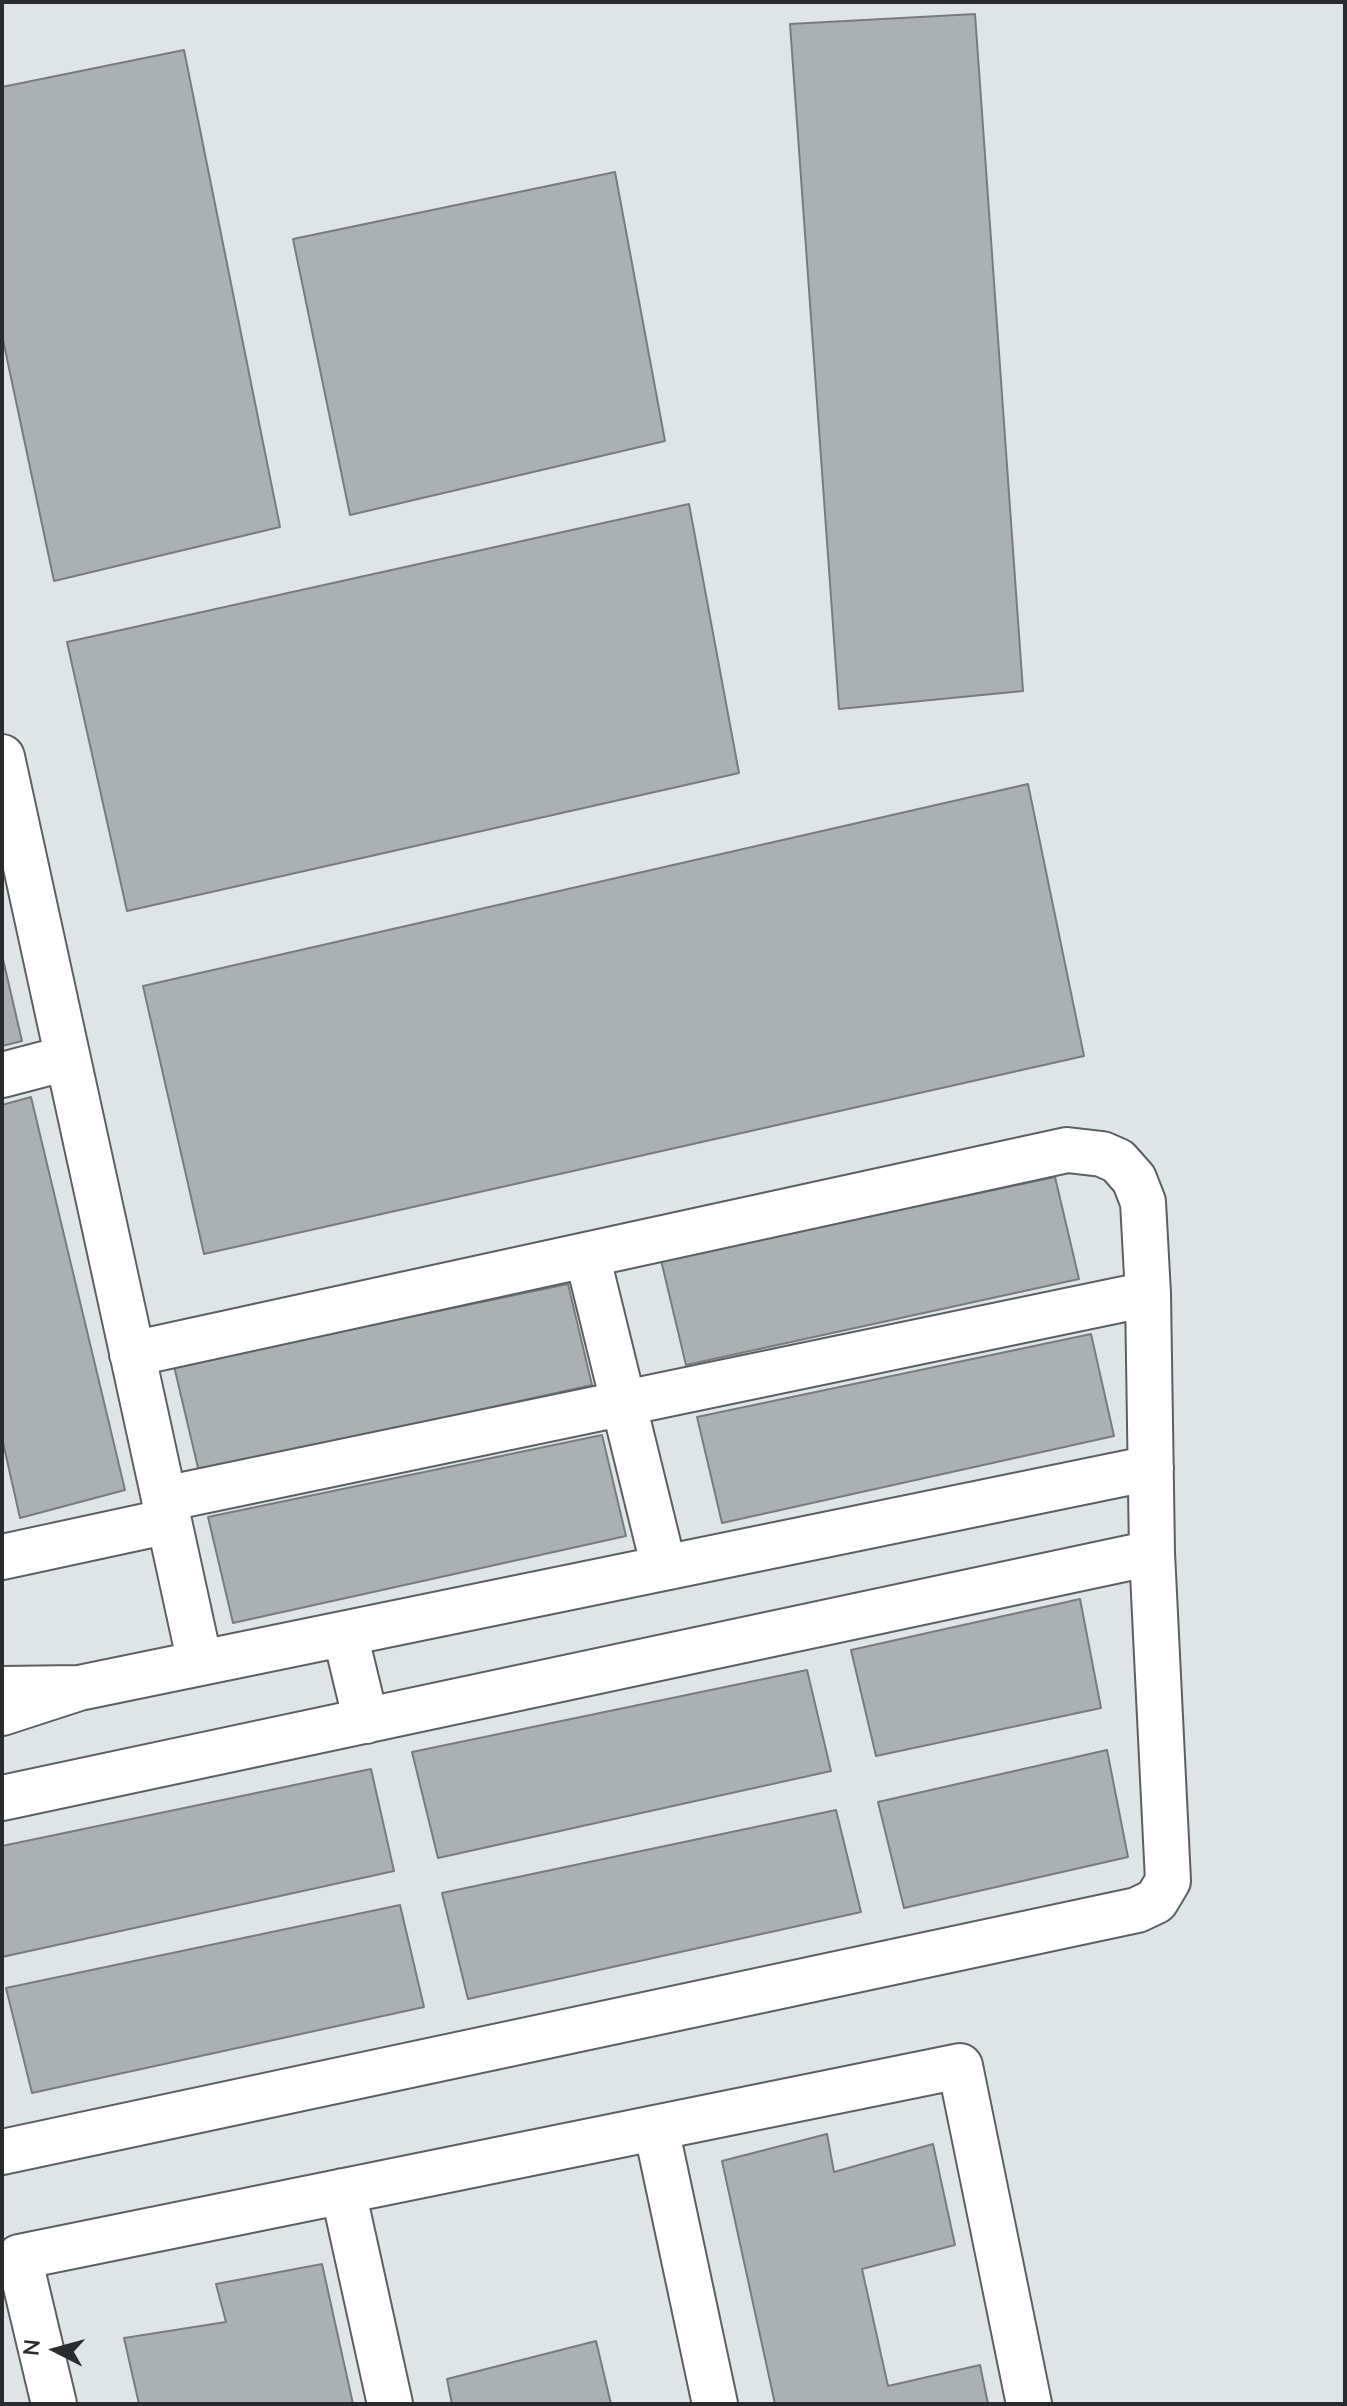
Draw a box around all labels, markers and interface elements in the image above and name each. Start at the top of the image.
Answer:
north arrow [16,2310,96,2390]
text: N [16,2338,48,2357]

